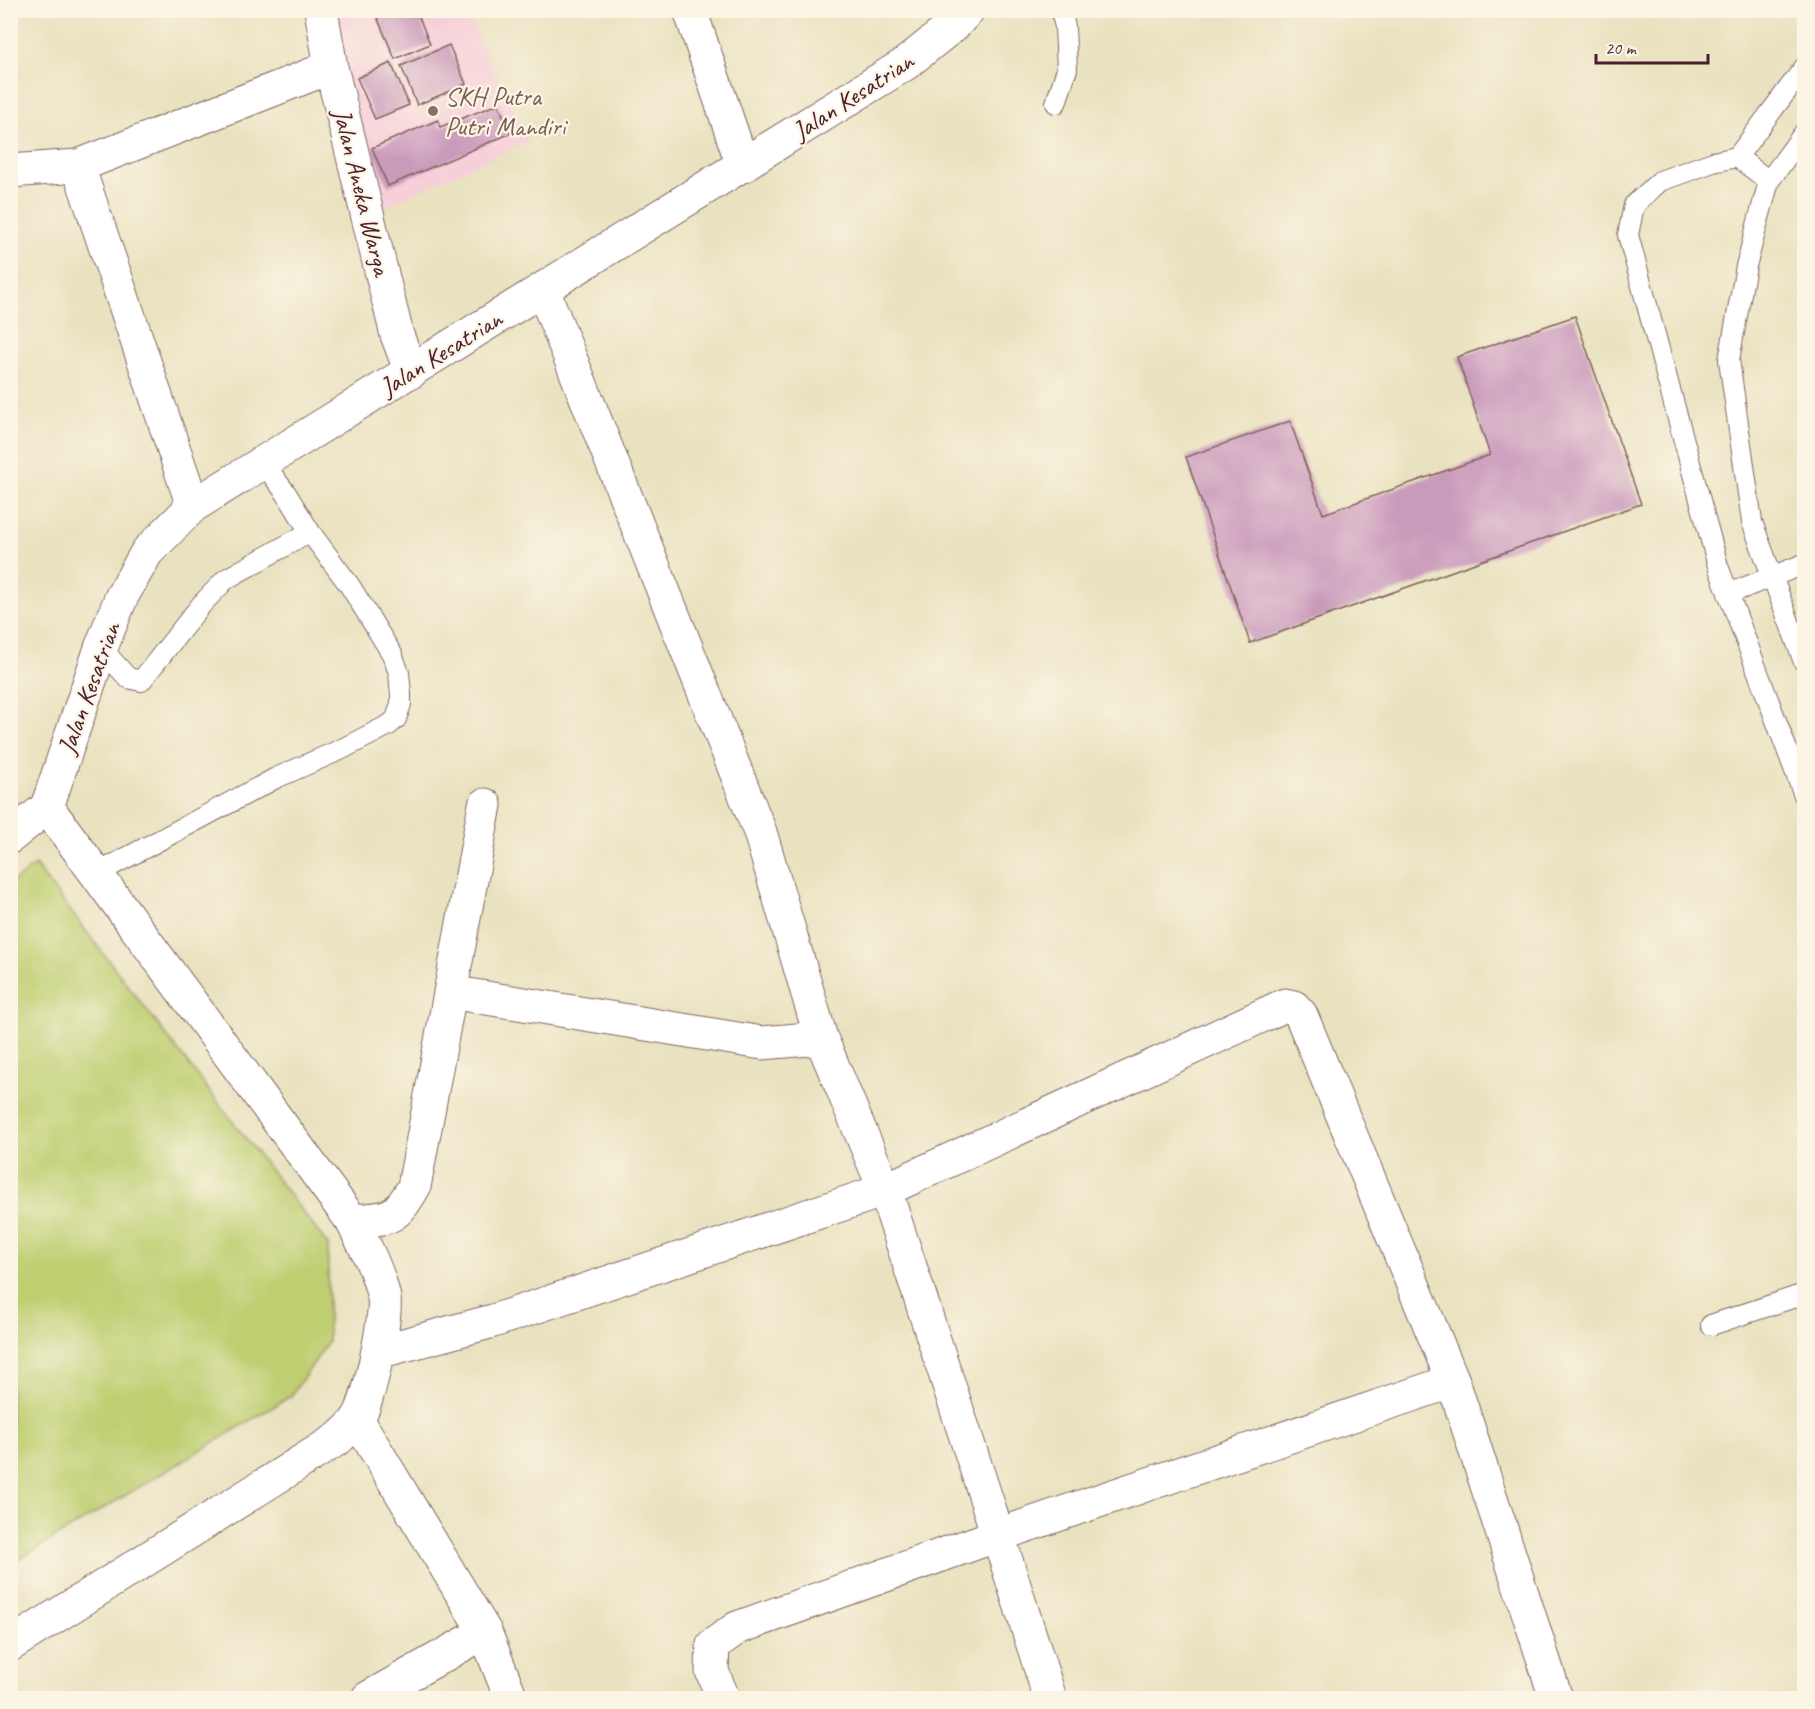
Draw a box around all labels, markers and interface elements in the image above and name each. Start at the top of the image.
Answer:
scale bar [1596,27,1708,65]
text: 20 m [1605,37,1638,59]
street label: Jalan Kesatrian [785,44,921,148]
place label: SKH Putra Putri Mandiri [445,80,569,143]
street label: Jalan Aneka Warga [325,103,399,281]
marker: SKH Putra Putri Mandiri [426,104,440,118]
street label: Jalan Kesatrian [372,302,509,405]
street label: Jalan Kesatrian [49,616,129,760]

